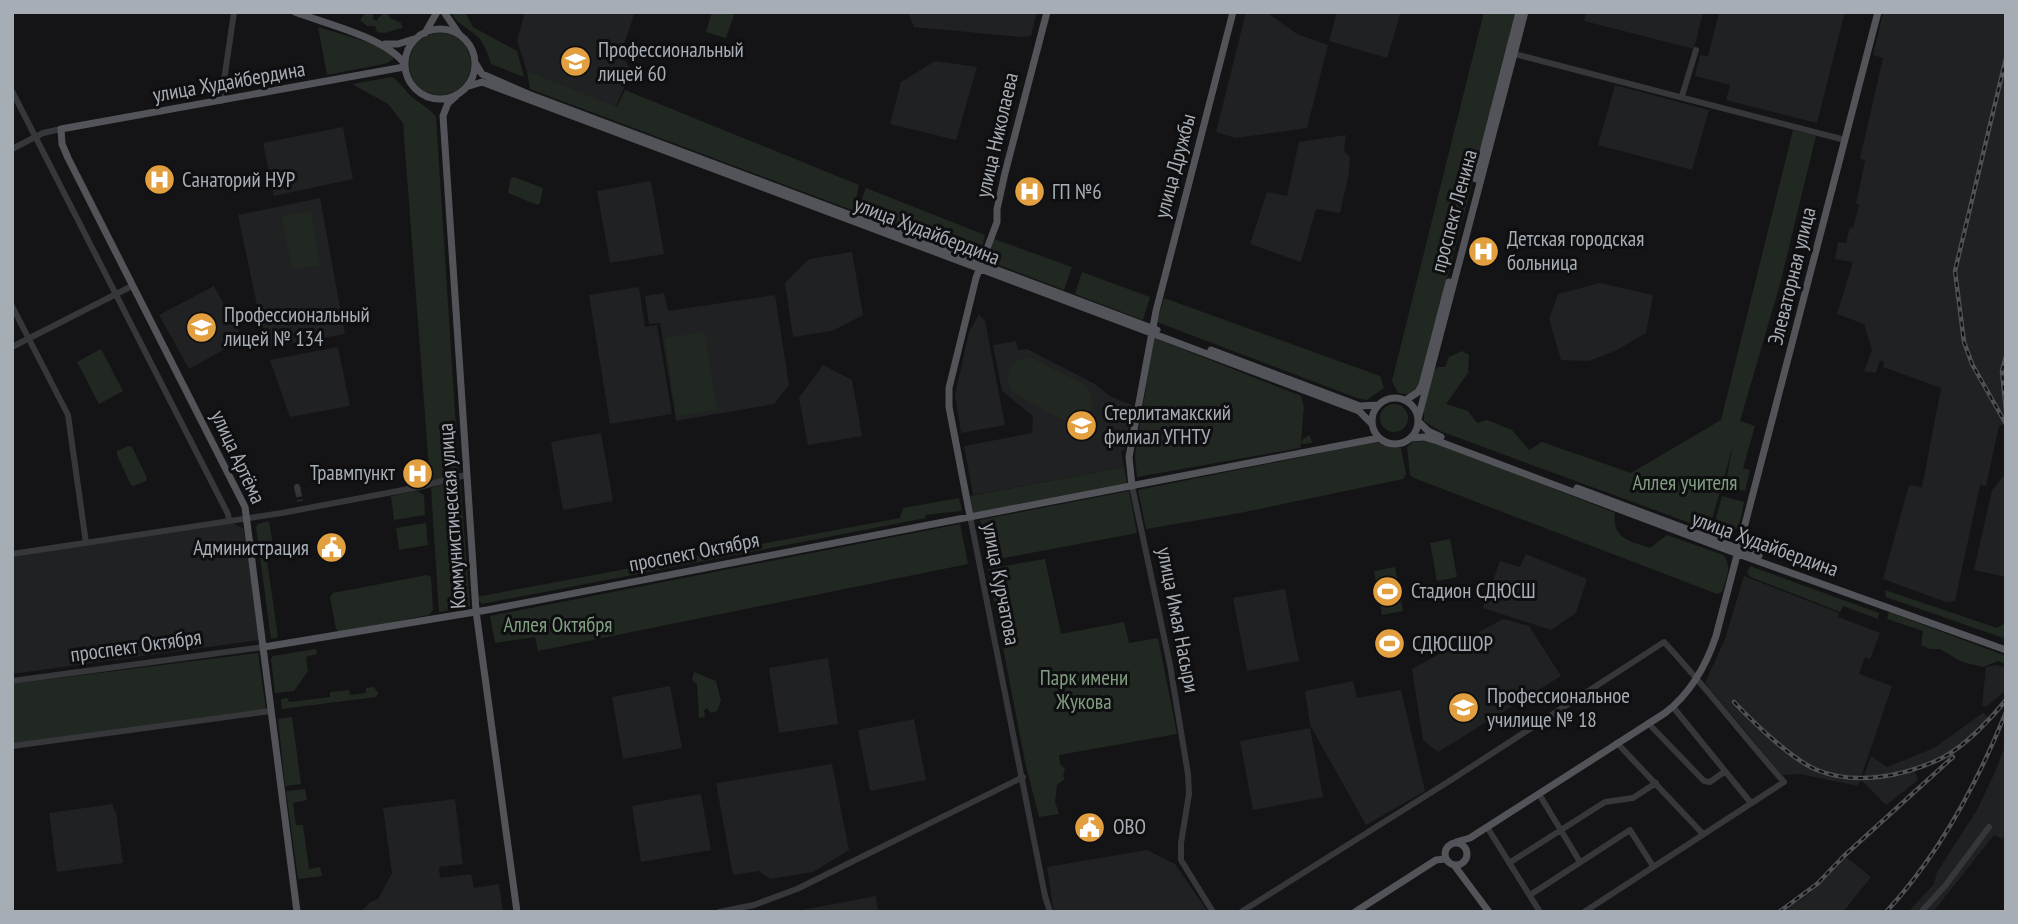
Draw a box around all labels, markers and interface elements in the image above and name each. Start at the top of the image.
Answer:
place label: Профессиональный лицей 60 [597,36,744,87]
school or university icon: Профессиональный лицей 60 [558,45,592,79]
street label: улица Худайбердина [151,55,307,108]
street label: улица Николаева [969,70,1024,200]
street label: улица Дружбы [1148,111,1201,221]
street label: проспект Ленина [1424,146,1483,275]
hospital icon: Санаторий НУР [142,163,176,197]
place label: Санаторий НУР [182,166,295,193]
hospital icon: ГП №6 [1012,175,1046,209]
place label: ГП №6 [1052,178,1102,205]
street label: улица Худайбердина [850,190,1004,271]
street label: Элеваторная улица [1761,204,1822,348]
place label: Детская городская больница [1507,225,1644,276]
hospital icon: Детская городская больница [1467,234,1501,268]
place label: Профессиональный лицей № 134 [223,301,370,352]
school or university icon: Профессиональный лицей № 134 [184,310,218,344]
place label: Стерлитамакский филиал УГНТУ [1104,399,1231,450]
street label: улица Артёма [205,406,272,508]
school or university icon: Стерлитамакский филиал УГНТУ [1064,408,1098,442]
street label: Коммунистическая улица [432,422,471,610]
hospital icon: Травмпункт [401,456,435,490]
place label: Травмпункт [310,459,395,486]
park label: Аллея учителя [1633,469,1737,496]
street label: улица Худайбердина [1688,504,1842,583]
street label: улица Курчатова [976,521,1027,647]
street label: проспект Октября [627,526,761,577]
public building icon: Администрация [315,531,349,565]
place label: Администрация [193,534,309,561]
street label: улица Имая Насыри [1151,545,1206,695]
sports icon: Стадион СДЮСШ [1371,574,1405,608]
place label: Стадион СДЮСШ [1411,577,1536,604]
park label: Аллея Октября [504,611,612,638]
street label: проспект Октября [69,623,203,668]
sports icon: СДЮСШОР [1372,627,1406,661]
place label: СДЮСШОР [1412,630,1493,657]
park label: Парк имени Жукова [1040,664,1128,715]
place label: Профессиональное училище № 18 [1487,682,1630,733]
school or university icon: Профессиональное училище № 18 [1447,691,1481,725]
public building icon: ОВО [1073,810,1107,844]
place label: ОВО [1113,813,1146,840]

